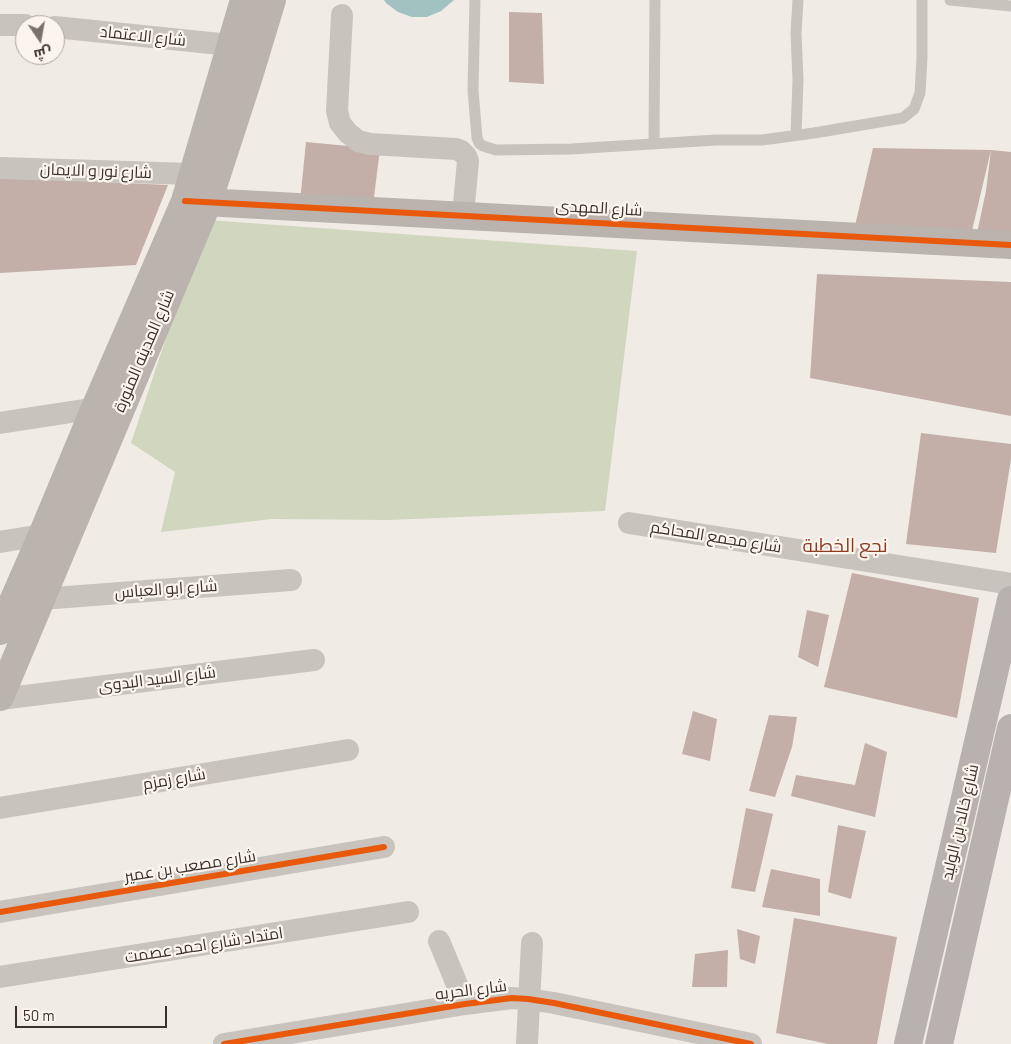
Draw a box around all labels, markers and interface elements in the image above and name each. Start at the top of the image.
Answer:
north arrow [15,15,65,65]
street label: شارع الاعتماد [99,22,187,50]
text: ش [32,44,54,64]
street label: شارع نور و الايمان [40,159,152,183]
street label: شارع المهدى [555,196,643,220]
street label: شارع المدينه المنورة [110,287,178,415]
street label: شارع مجمع المحاكم [649,517,783,557]
district label: نجع الخطبة [803,535,887,557]
street label: شارع ابو العباس [114,576,218,602]
street label: شارع السيد البدوى [97,662,217,696]
street label: شارع خالد بن الوليد [937,762,983,882]
street label: شارع زمزم [141,764,207,794]
street label: شارع مصعب بن عمير [123,846,257,886]
street label: امتداد شارع احمد عصمت [123,923,285,967]
street label: شارع الحريه [434,976,508,1004]
scale bar [18,996,170,1028]
text: 50 m [23,1006,55,1024]

